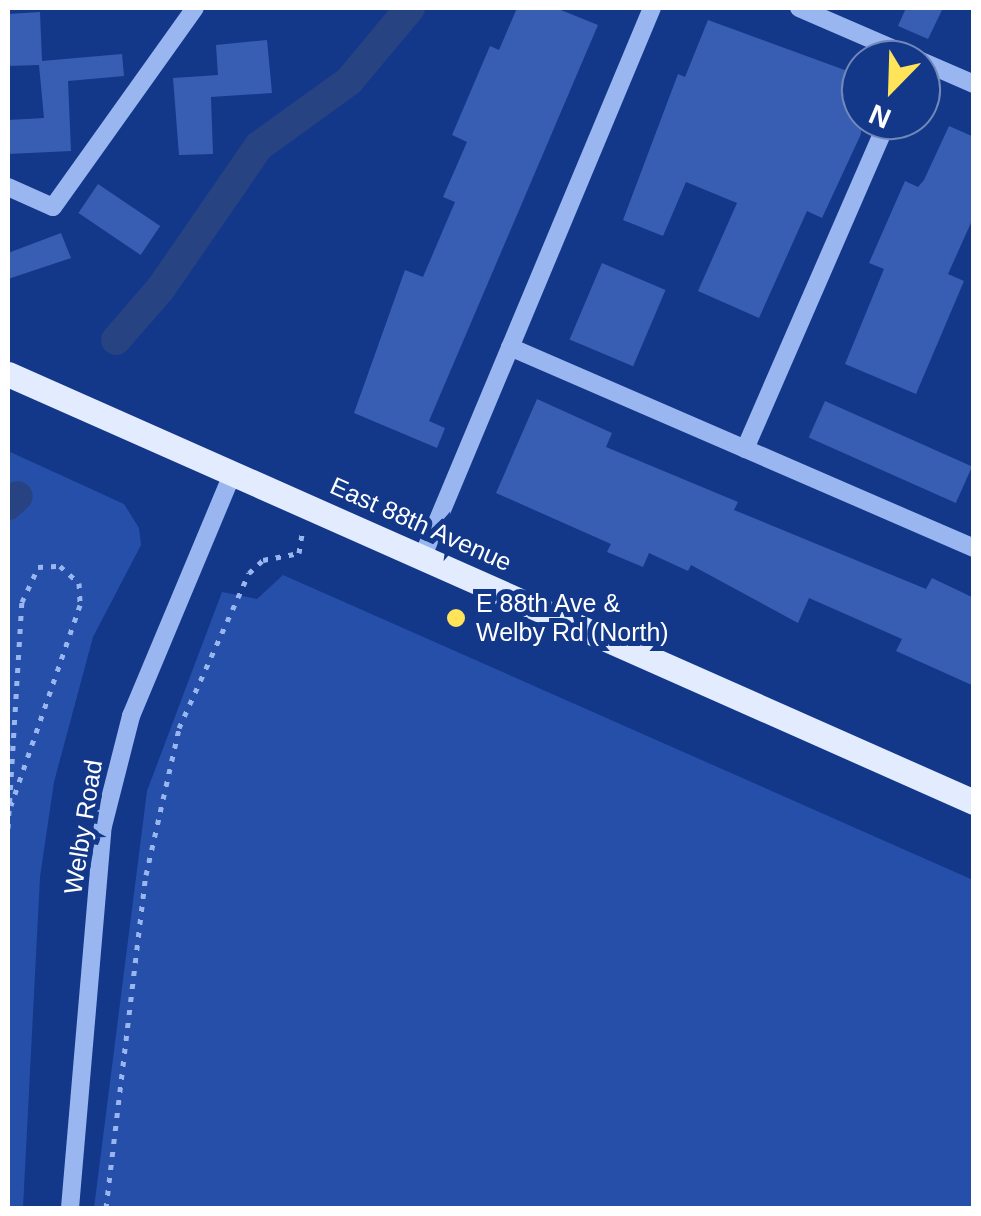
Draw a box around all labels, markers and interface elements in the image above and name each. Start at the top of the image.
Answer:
north arrow [841,40,941,140]
text: N [865,98,895,134]
street label: East 88th Avenue [325,470,517,578]
place label: E 88th Ave & Welby Rd (North) [476,589,669,648]
marker: E 88th Ave & Welby Rd (North) [445,607,467,629]
street label: Welby Road [58,758,108,896]

